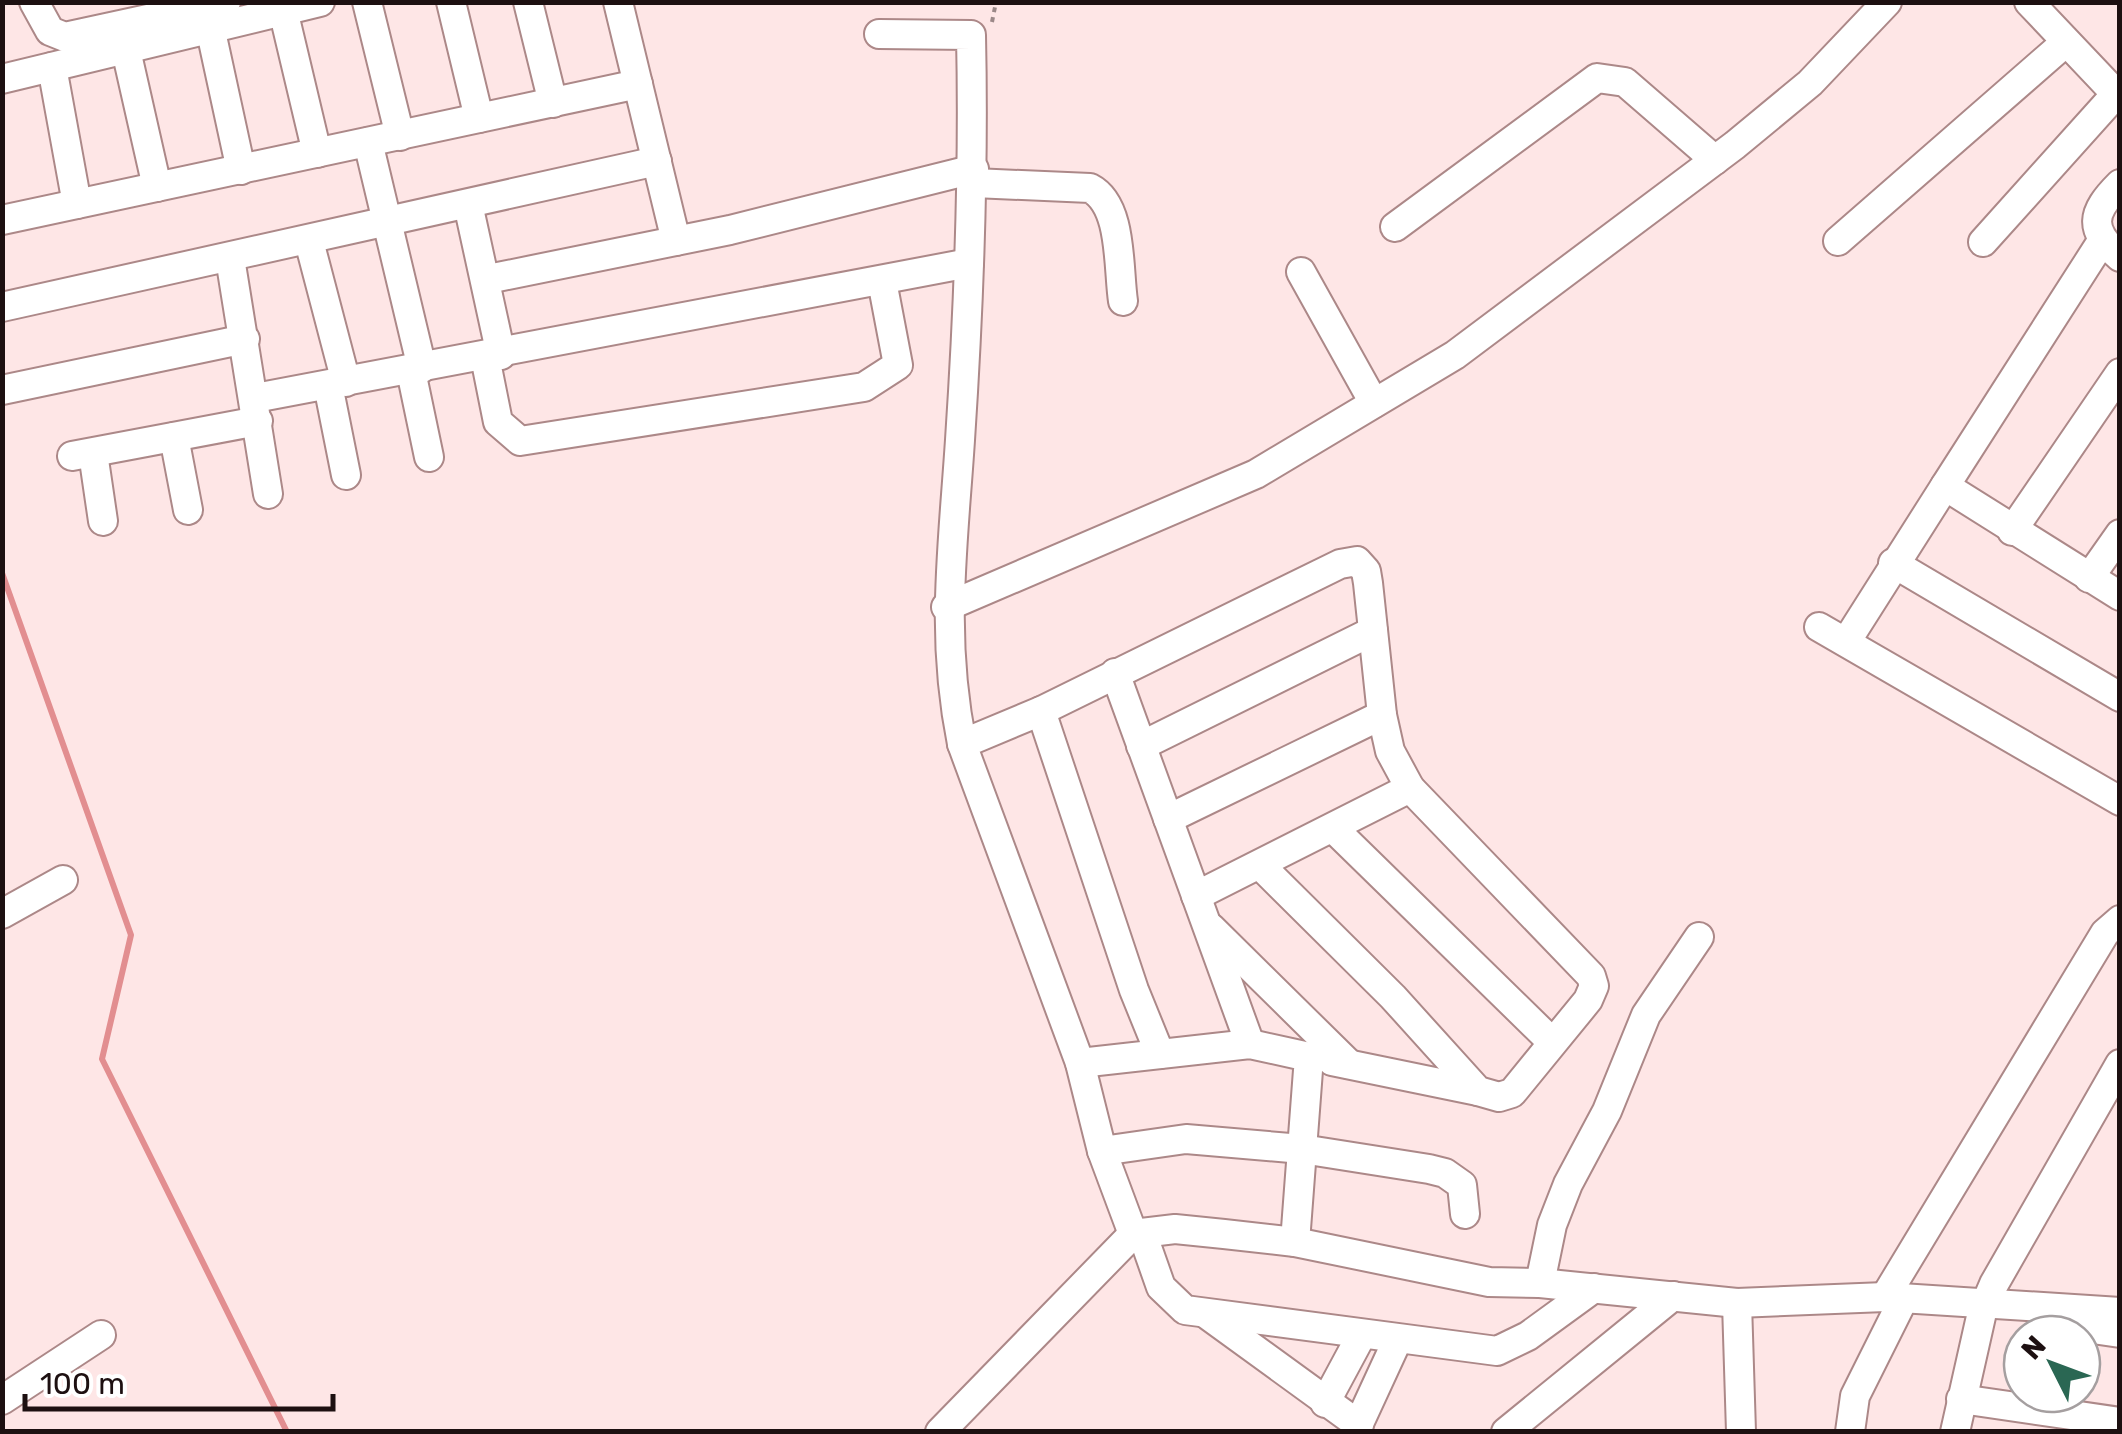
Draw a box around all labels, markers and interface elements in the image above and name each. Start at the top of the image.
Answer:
north arrow [2002,1314,2102,1414]
text: N [2015,1329,2053,1366]
scale bar [25,1349,332,1411]
text: 100 m [40,1366,125,1402]

